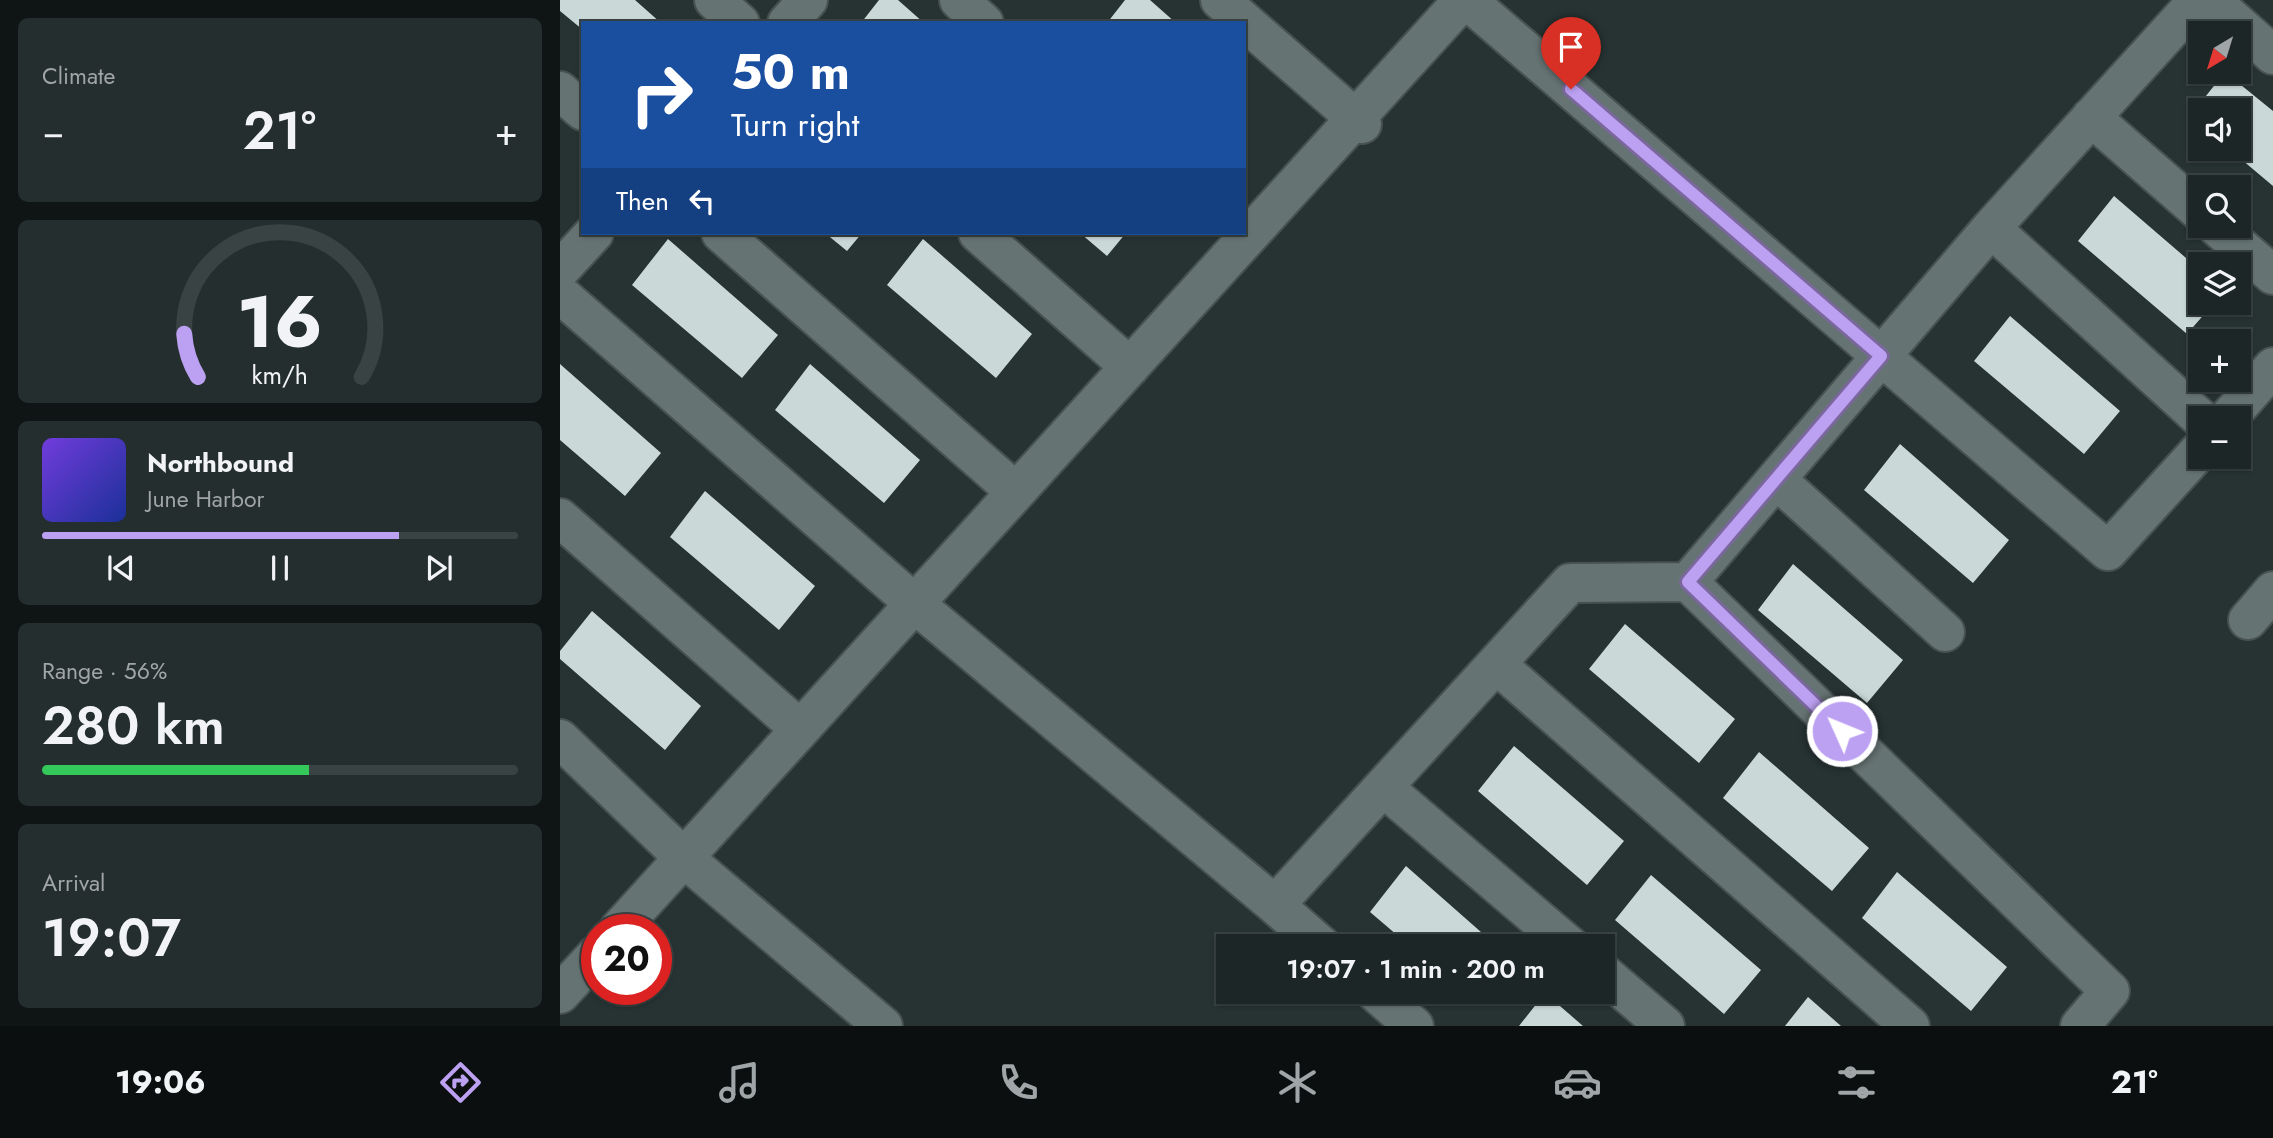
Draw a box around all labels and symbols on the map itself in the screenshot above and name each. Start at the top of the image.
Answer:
pin [1541,17,1601,89]
north arrow [2188,21,2250,84]
position arrow [1805,694,1879,768]
speed limit sign: 20 [581,914,672,1005]

